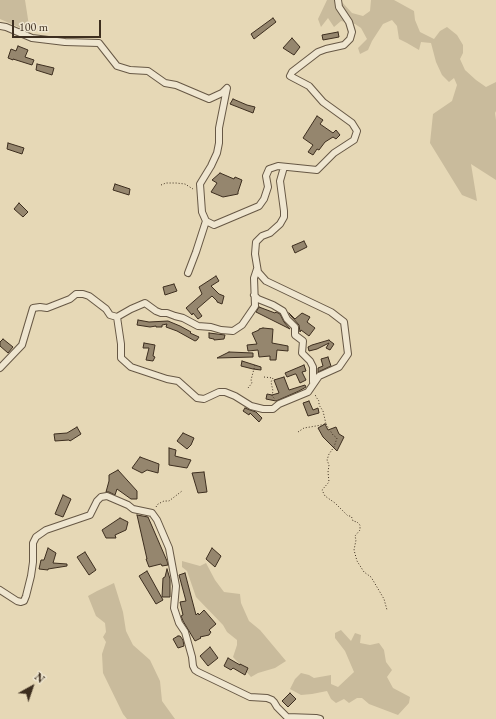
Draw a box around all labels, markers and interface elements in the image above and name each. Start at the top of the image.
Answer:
scale bar [14,12,103,38]
text: 100 m [19,19,48,35]
north arrow [12,667,52,707]
text: N [32,670,48,686]

